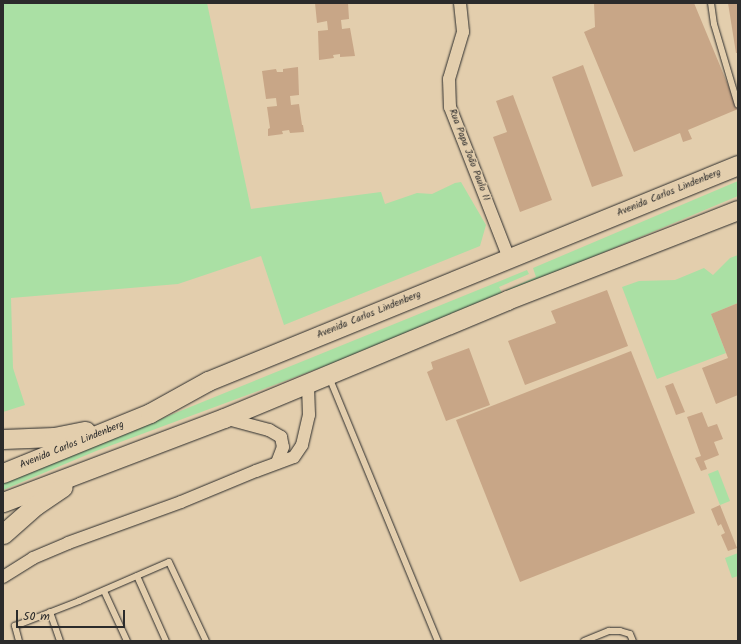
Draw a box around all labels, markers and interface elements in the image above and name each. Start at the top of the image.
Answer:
street label: Rua Papa João Paulo II [446,107,492,203]
street label: Avenida Carlos Lindenberg [615,167,723,219]
street label: Avenida Carlos Lindenberg [315,289,423,341]
street label: Avenida Carlos Lindenberg [18,419,126,471]
scale bar [18,602,127,628]
text: 50 m [23,607,50,626]

